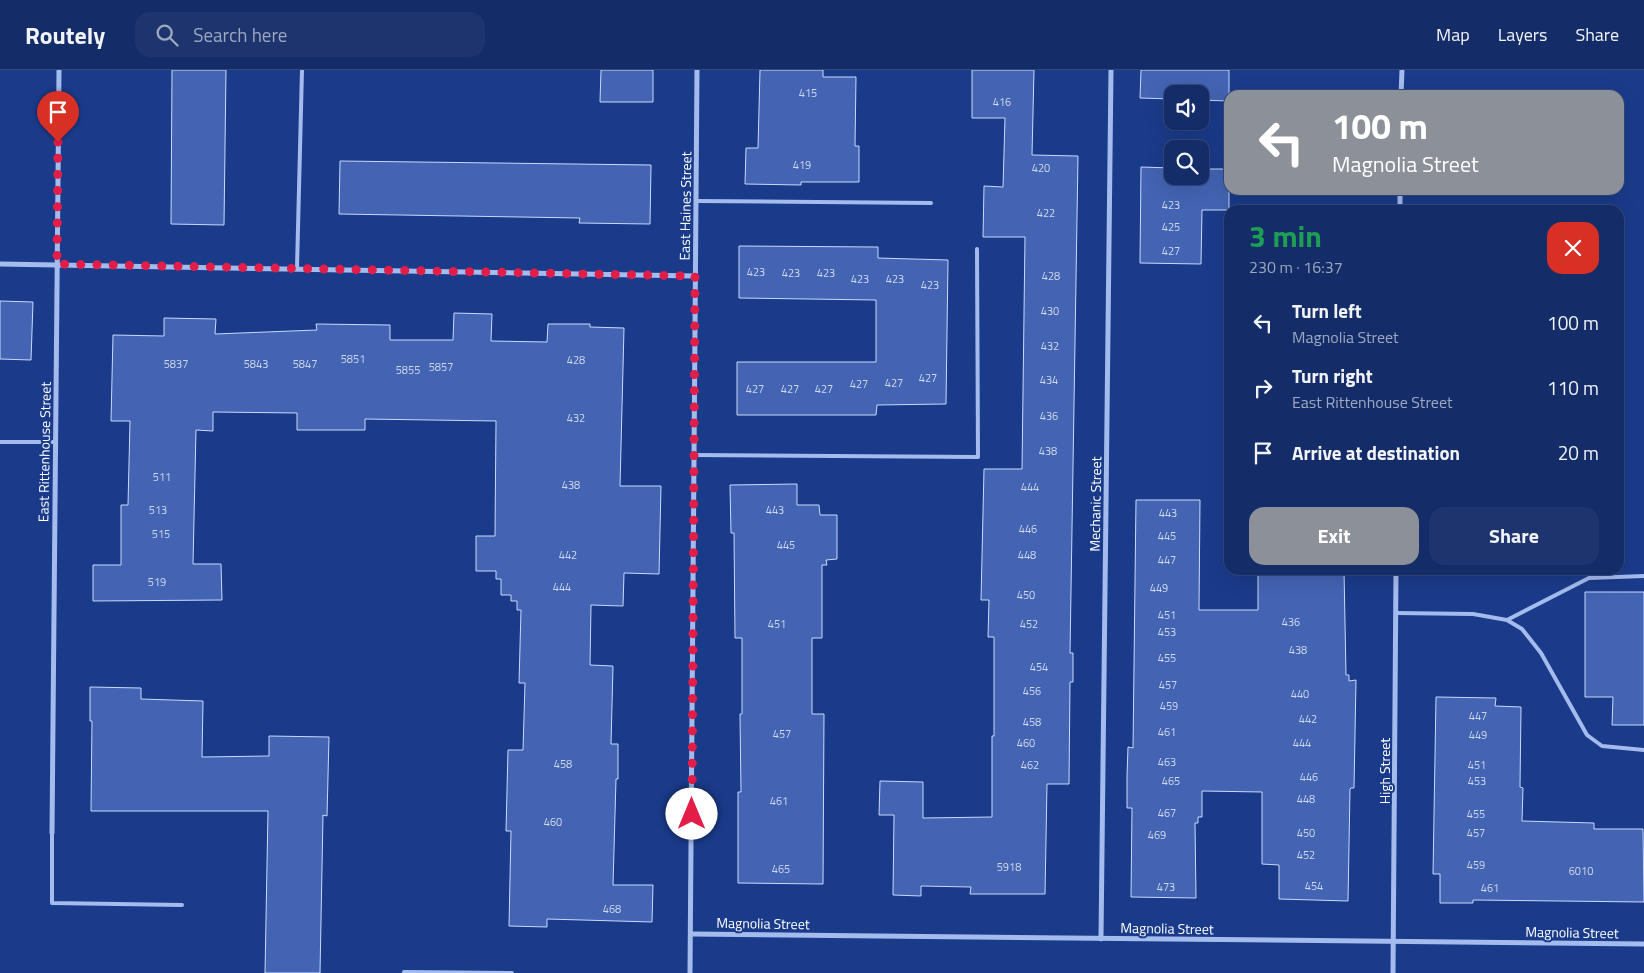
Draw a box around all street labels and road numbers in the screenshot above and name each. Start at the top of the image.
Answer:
street label: East Haines Street [674,151,696,261]
street label: East Rittenhouse Street [32,382,56,522]
street label: Mechanic Street [1084,456,1106,552]
street label: High Street [1374,738,1395,804]
street label: Magnolia Street [716,912,810,934]
street label: Magnolia Street [1120,917,1214,939]
street label: Magnolia Street [1525,921,1619,943]

